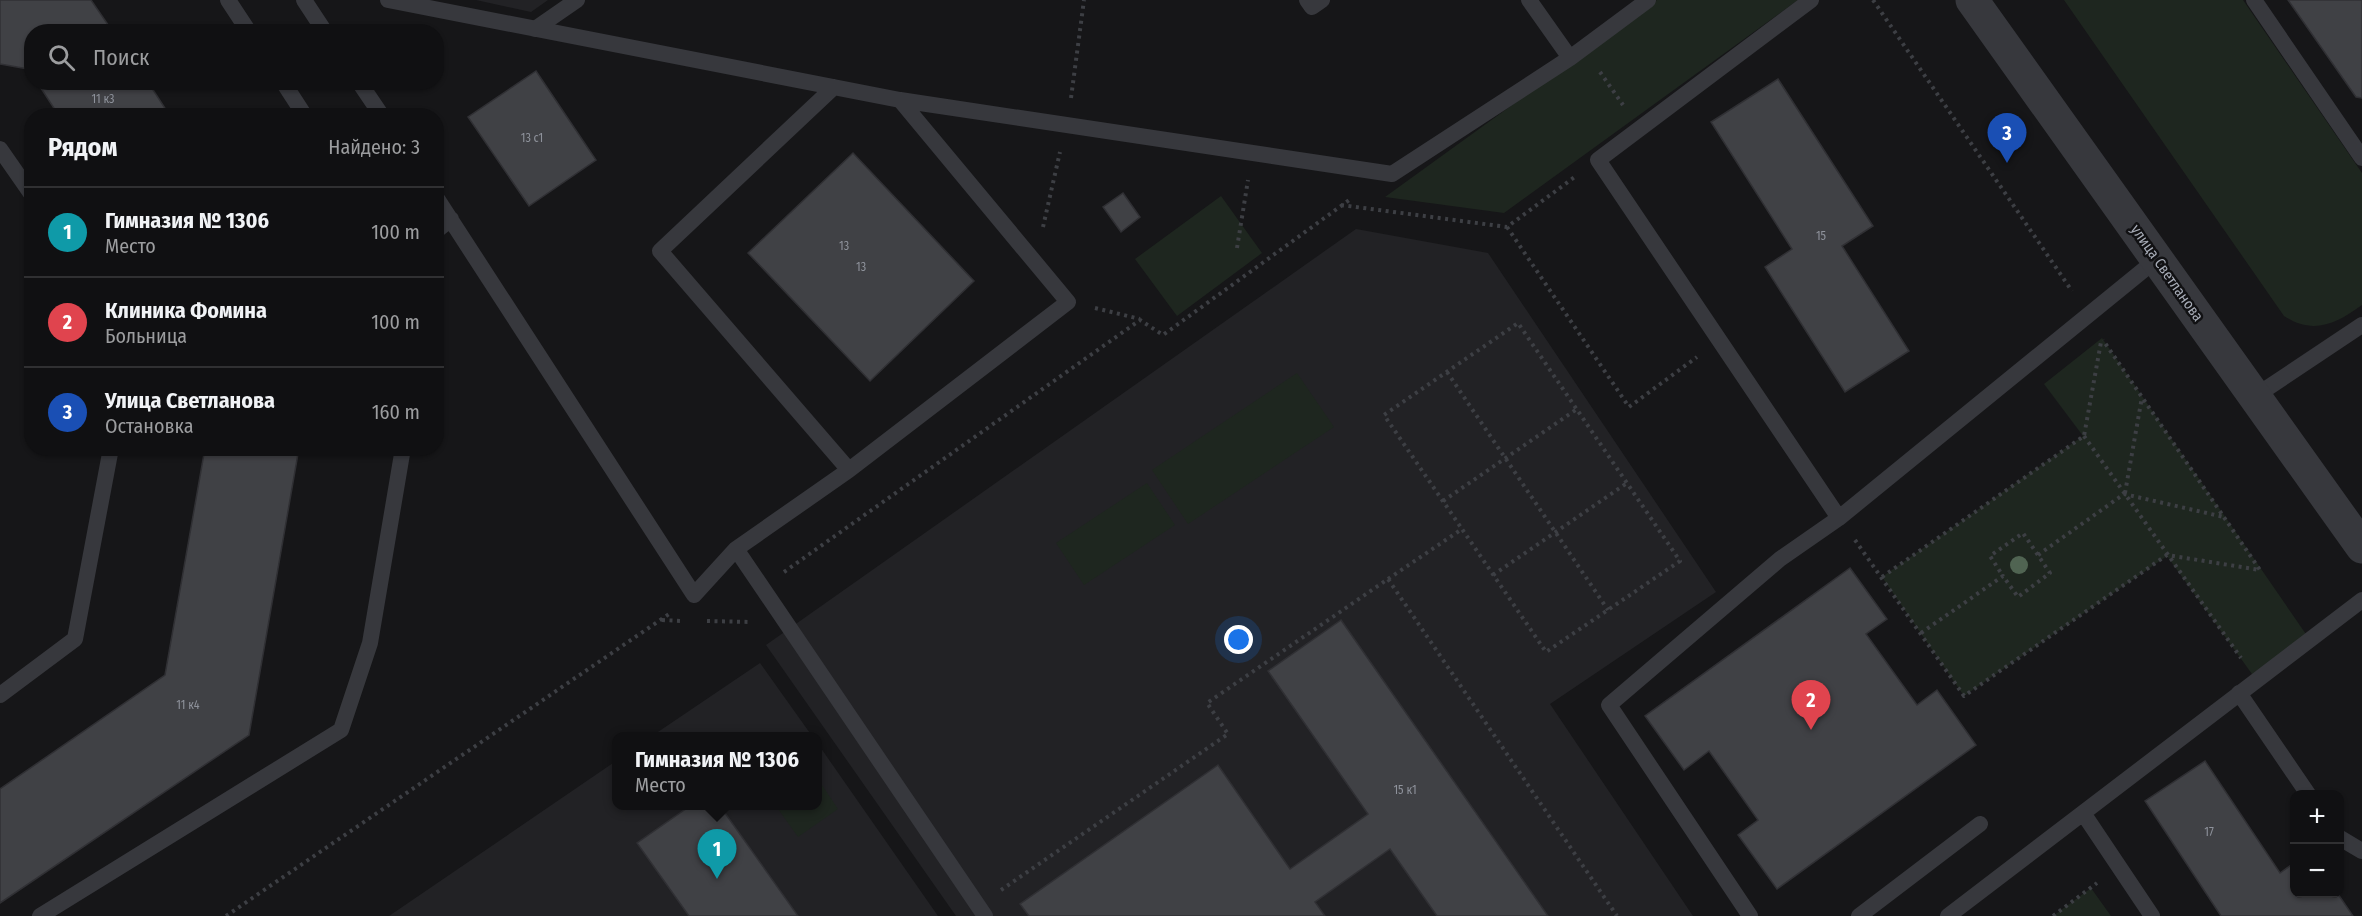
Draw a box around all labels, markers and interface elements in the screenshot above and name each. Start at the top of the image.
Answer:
search box [24,24,444,90]
icon: search [45,41,78,74]
text: Поиск [93,44,149,71]
house number: 11 к3 [91,92,115,106]
pin: 3 [1988,114,2026,163]
house number: 13 с1 [521,131,543,145]
text: Рядом [48,132,117,163]
text: Найдено: 3 [328,135,420,159]
text: Гимназия № 1306 [105,207,269,234]
text: 1 [63,220,72,244]
text: 100 m [371,220,420,244]
street label: улица Светланова [2127,221,2207,325]
house number: 15 [1816,229,1827,243]
text: Место [105,234,156,258]
house number: 13 [839,239,849,253]
house number: 13 [856,260,866,274]
text: Клиника Фомина [105,297,267,324]
text: 2 [63,310,72,334]
text: 100 m [371,310,420,334]
text: Больница [105,324,187,348]
text: Улица Светланова [105,387,275,414]
text: 3 [63,400,72,424]
text: 160 m [372,400,420,424]
text: Остановка [105,414,193,438]
your location [1224,625,1253,654]
pin: 2 [1792,680,1830,730]
house number: 11 к4 [176,698,200,712]
popup [612,732,822,810]
text: Гимназия № 1306 [635,746,799,773]
text: Место [635,773,686,797]
house number: 15 к1 [1393,783,1417,797]
map controls [2290,790,2344,898]
button: + [2290,790,2344,844]
house number: 17 [2204,825,2214,839]
pin: 1 [698,830,736,879]
button: − [2290,844,2344,898]

